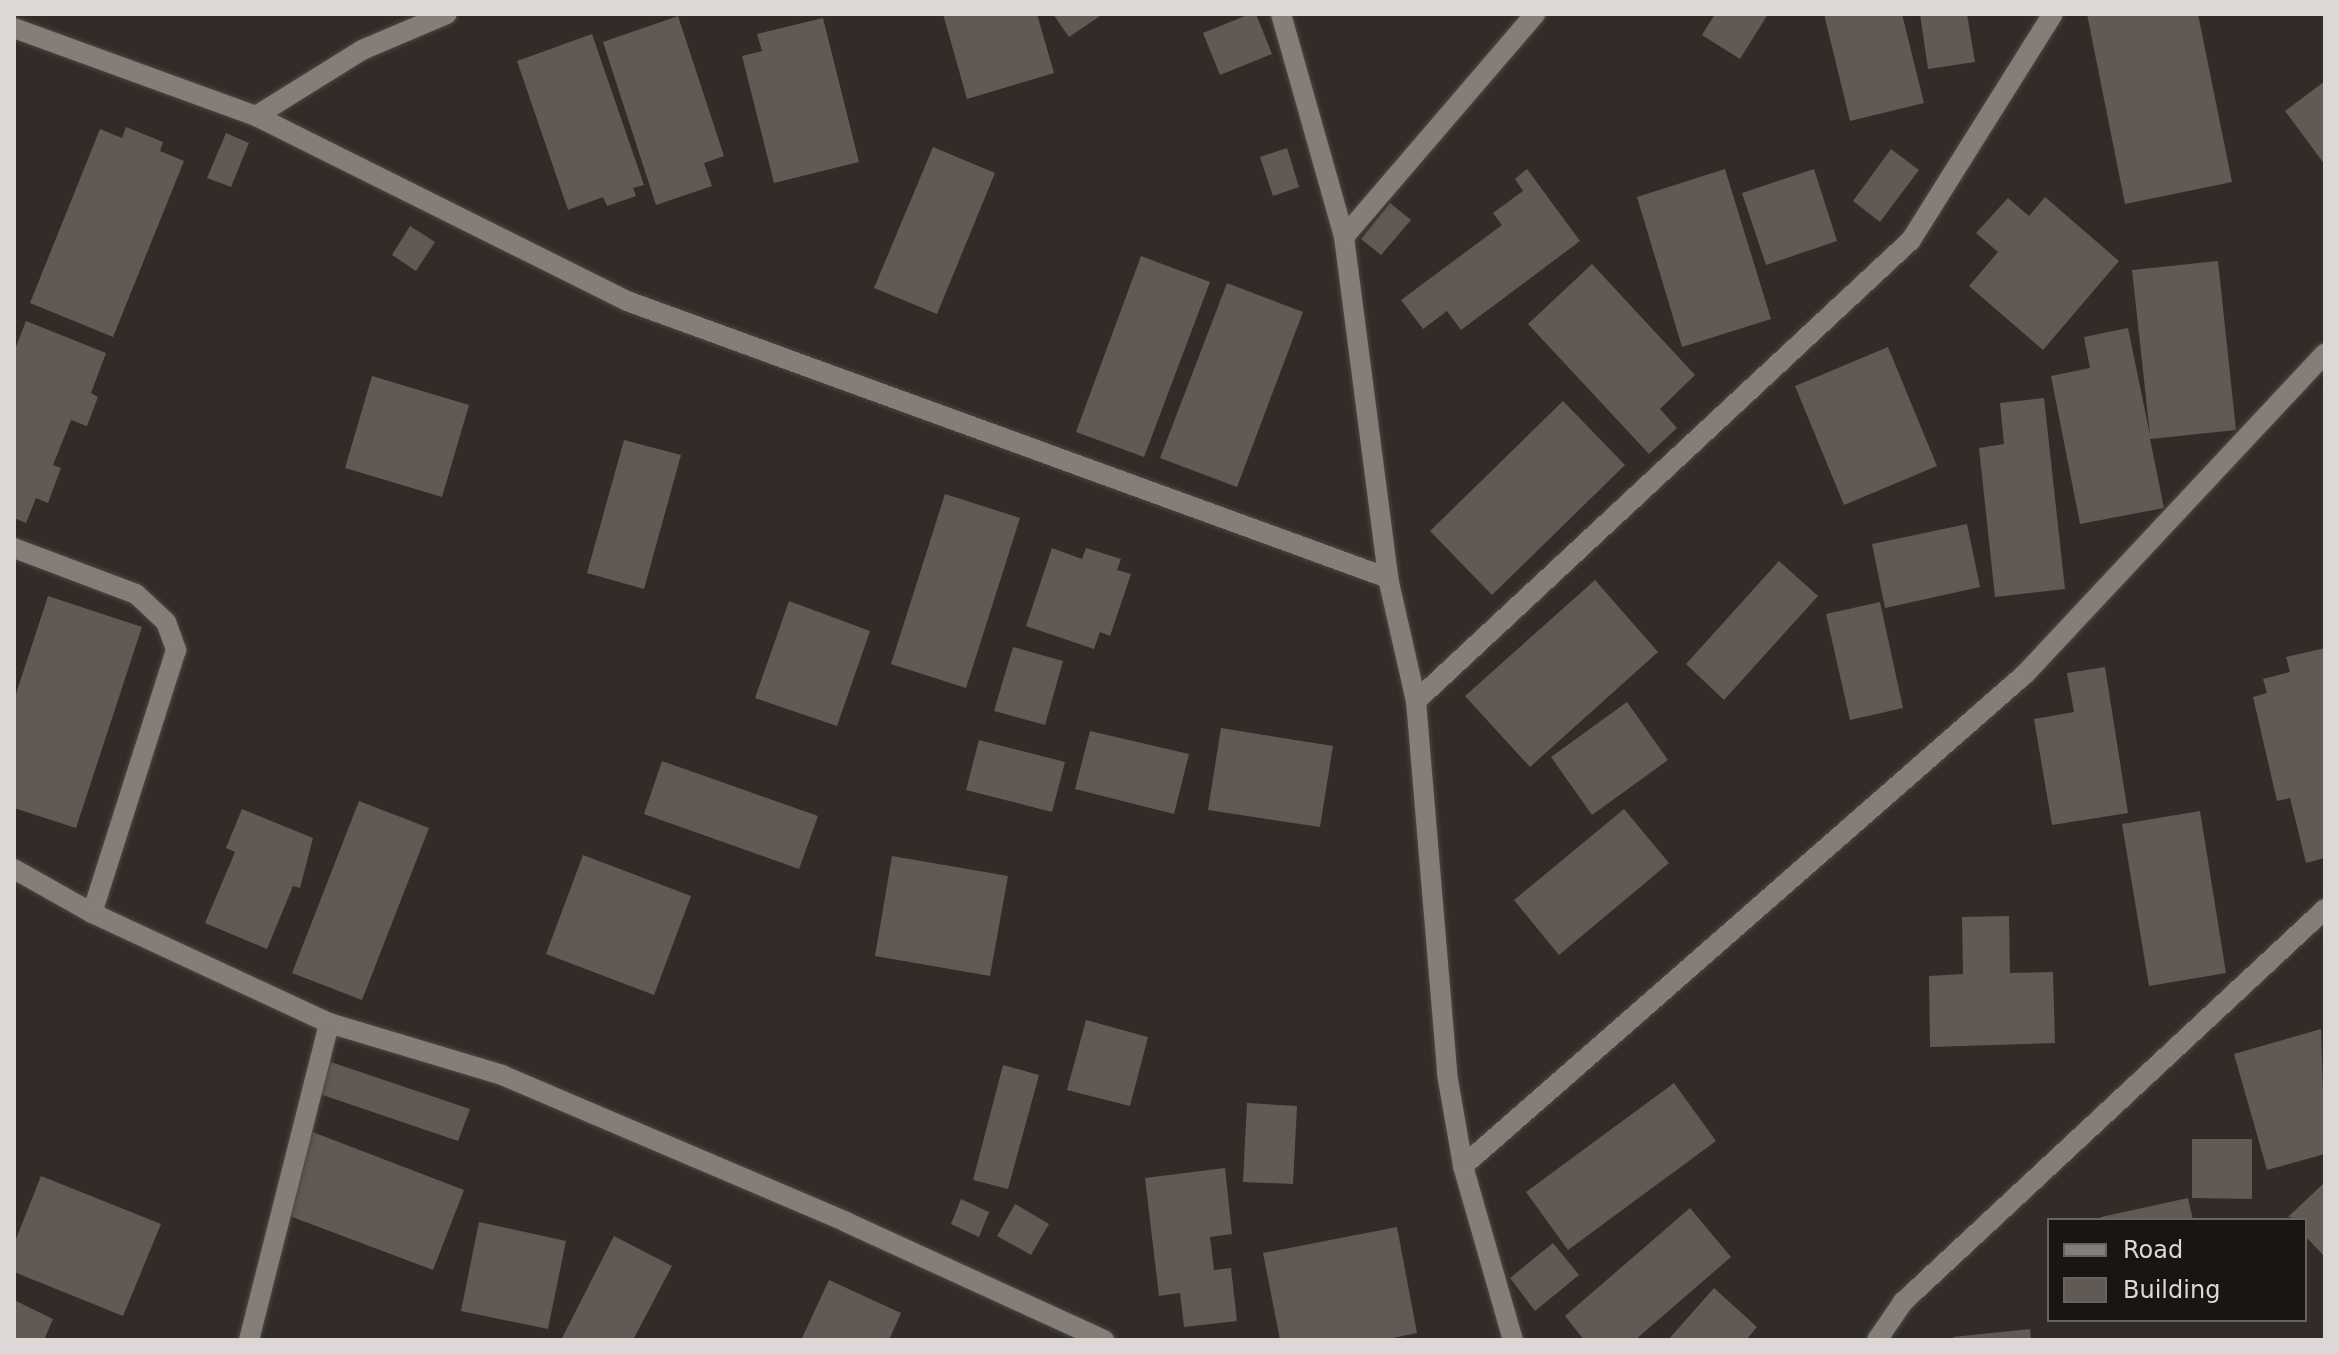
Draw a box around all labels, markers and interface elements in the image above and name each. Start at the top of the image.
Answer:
legend [2047,1218,2307,1322]
text: Road [2123,1236,2183,1264]
text: Building [2123,1276,2220,1304]

